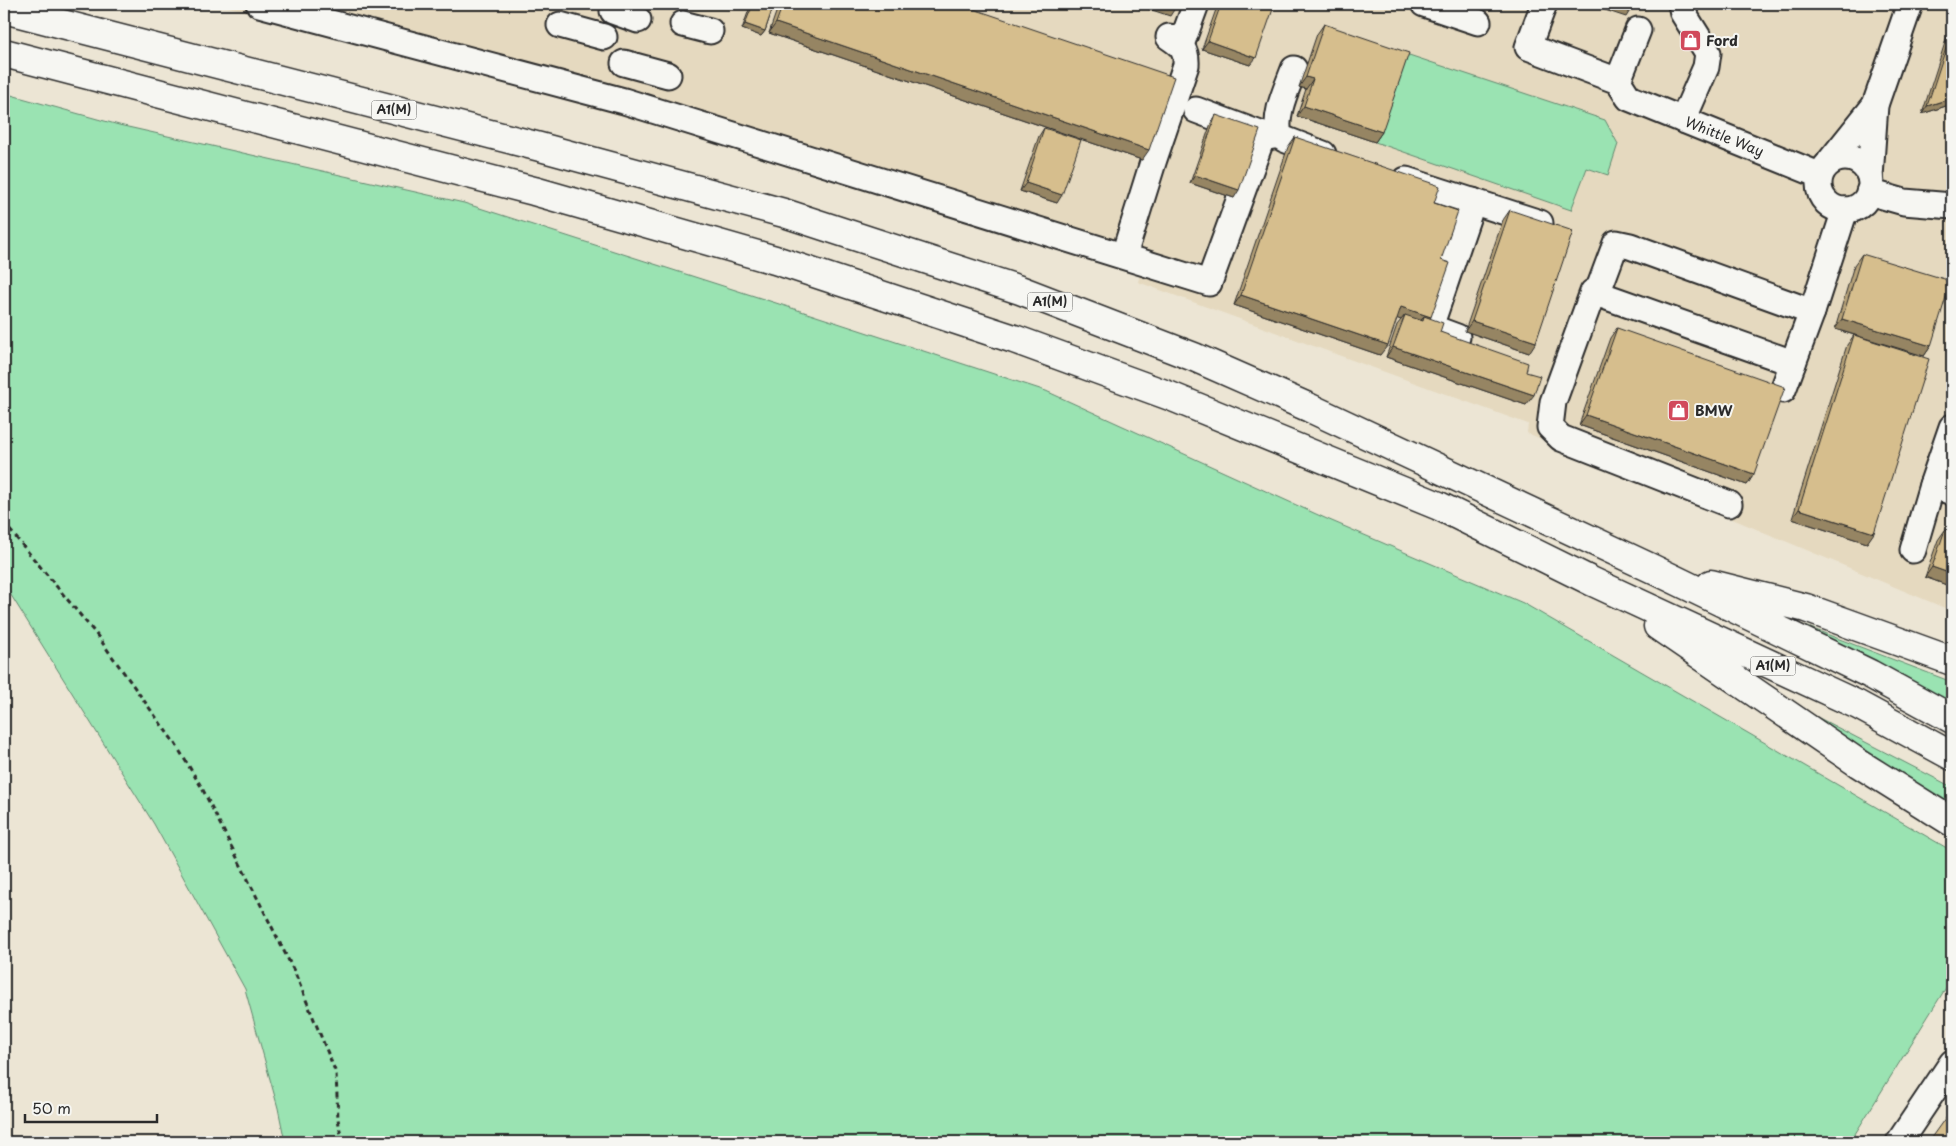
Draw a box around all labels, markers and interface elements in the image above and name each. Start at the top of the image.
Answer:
shop icon: Ford [1678,29,1702,53]
place label: Ford [1706,30,1738,51]
road number: A1(M) [372,100,416,120]
street label: Whittle Way [1682,111,1767,162]
road number: A1(M) [1028,292,1072,312]
shop icon: BMW [1667,399,1691,423]
place label: BMW [1695,400,1733,421]
road number: A1(M) [1750,656,1796,676]
scale bar [25,1091,158,1123]
text: 50 m [32,1096,71,1119]

